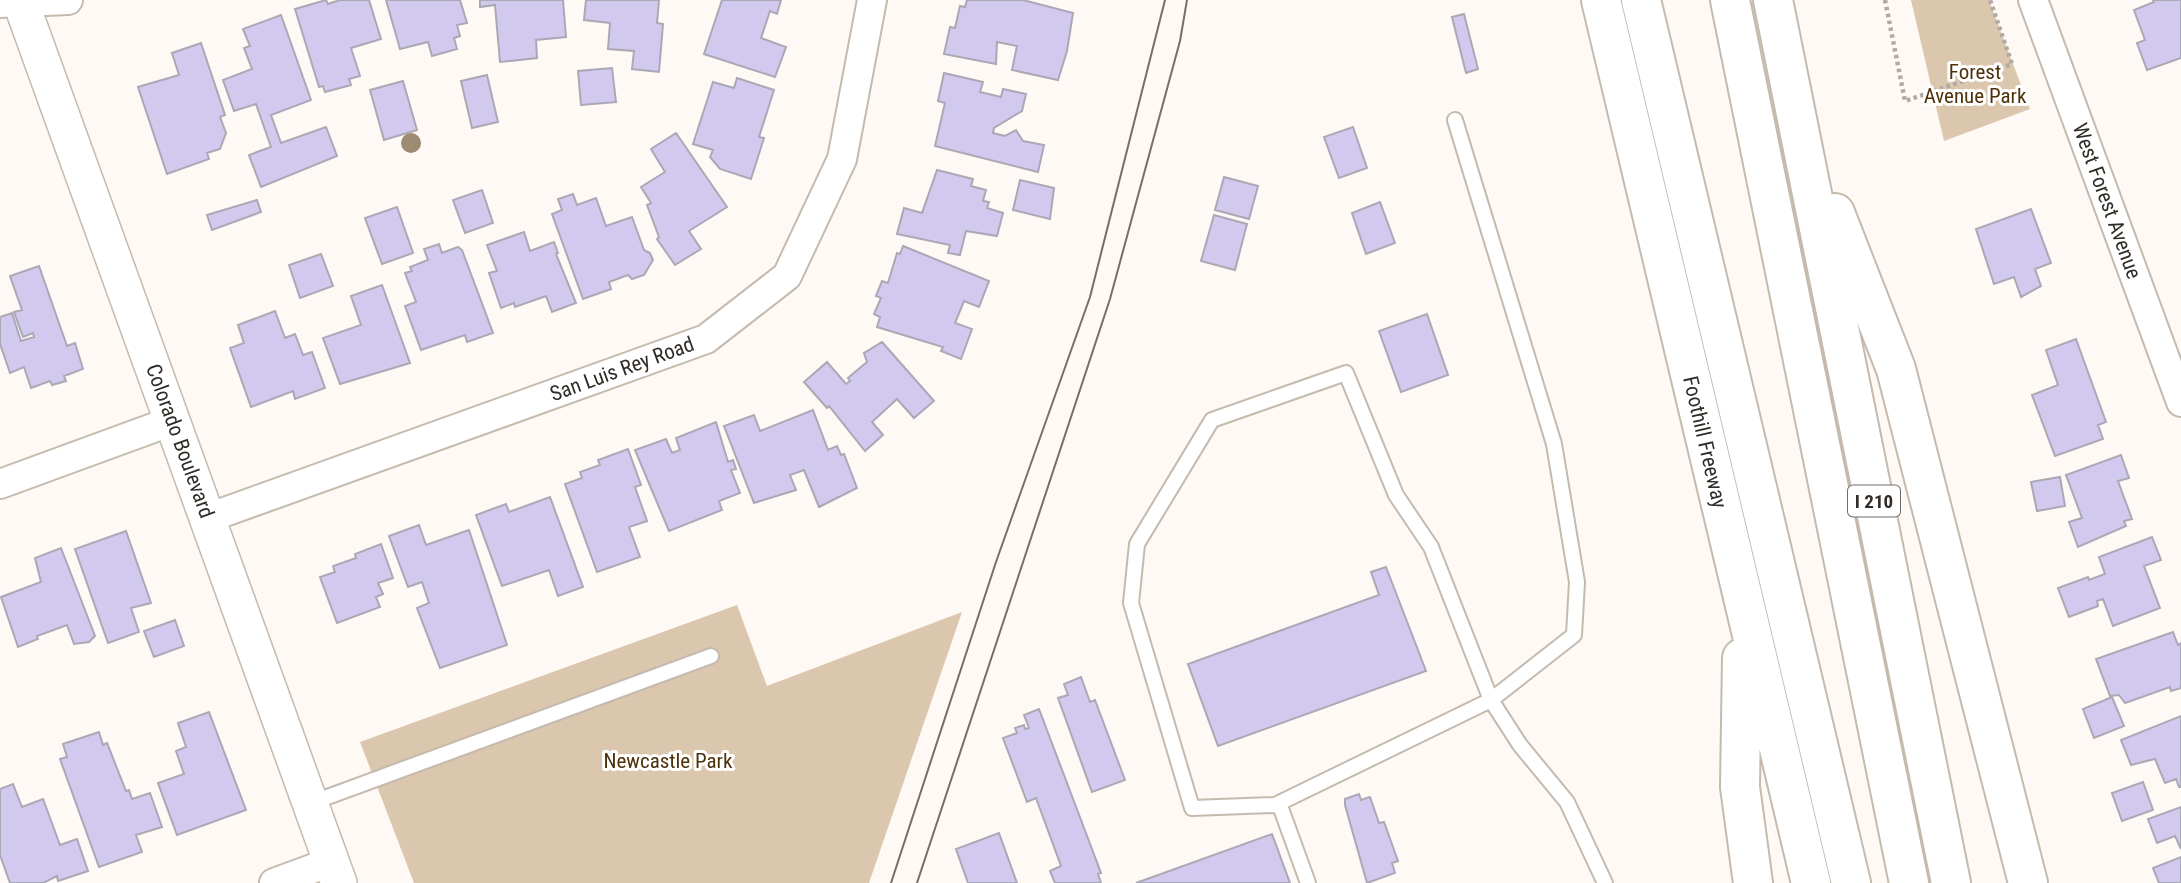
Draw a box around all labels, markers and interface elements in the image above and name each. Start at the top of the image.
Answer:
park label: Forest Avenue Park [1924,60,2027,108]
street label: West Forest Avenue [2068,120,2146,282]
street label: San Luis Rey Road [547,332,697,406]
street label: Colorado Boulevard [141,361,219,521]
street label: Foothill Freeway [1678,374,1732,511]
road number: I 210 [1848,486,1900,516]
park label: Newcastle Park [604,749,733,773]

